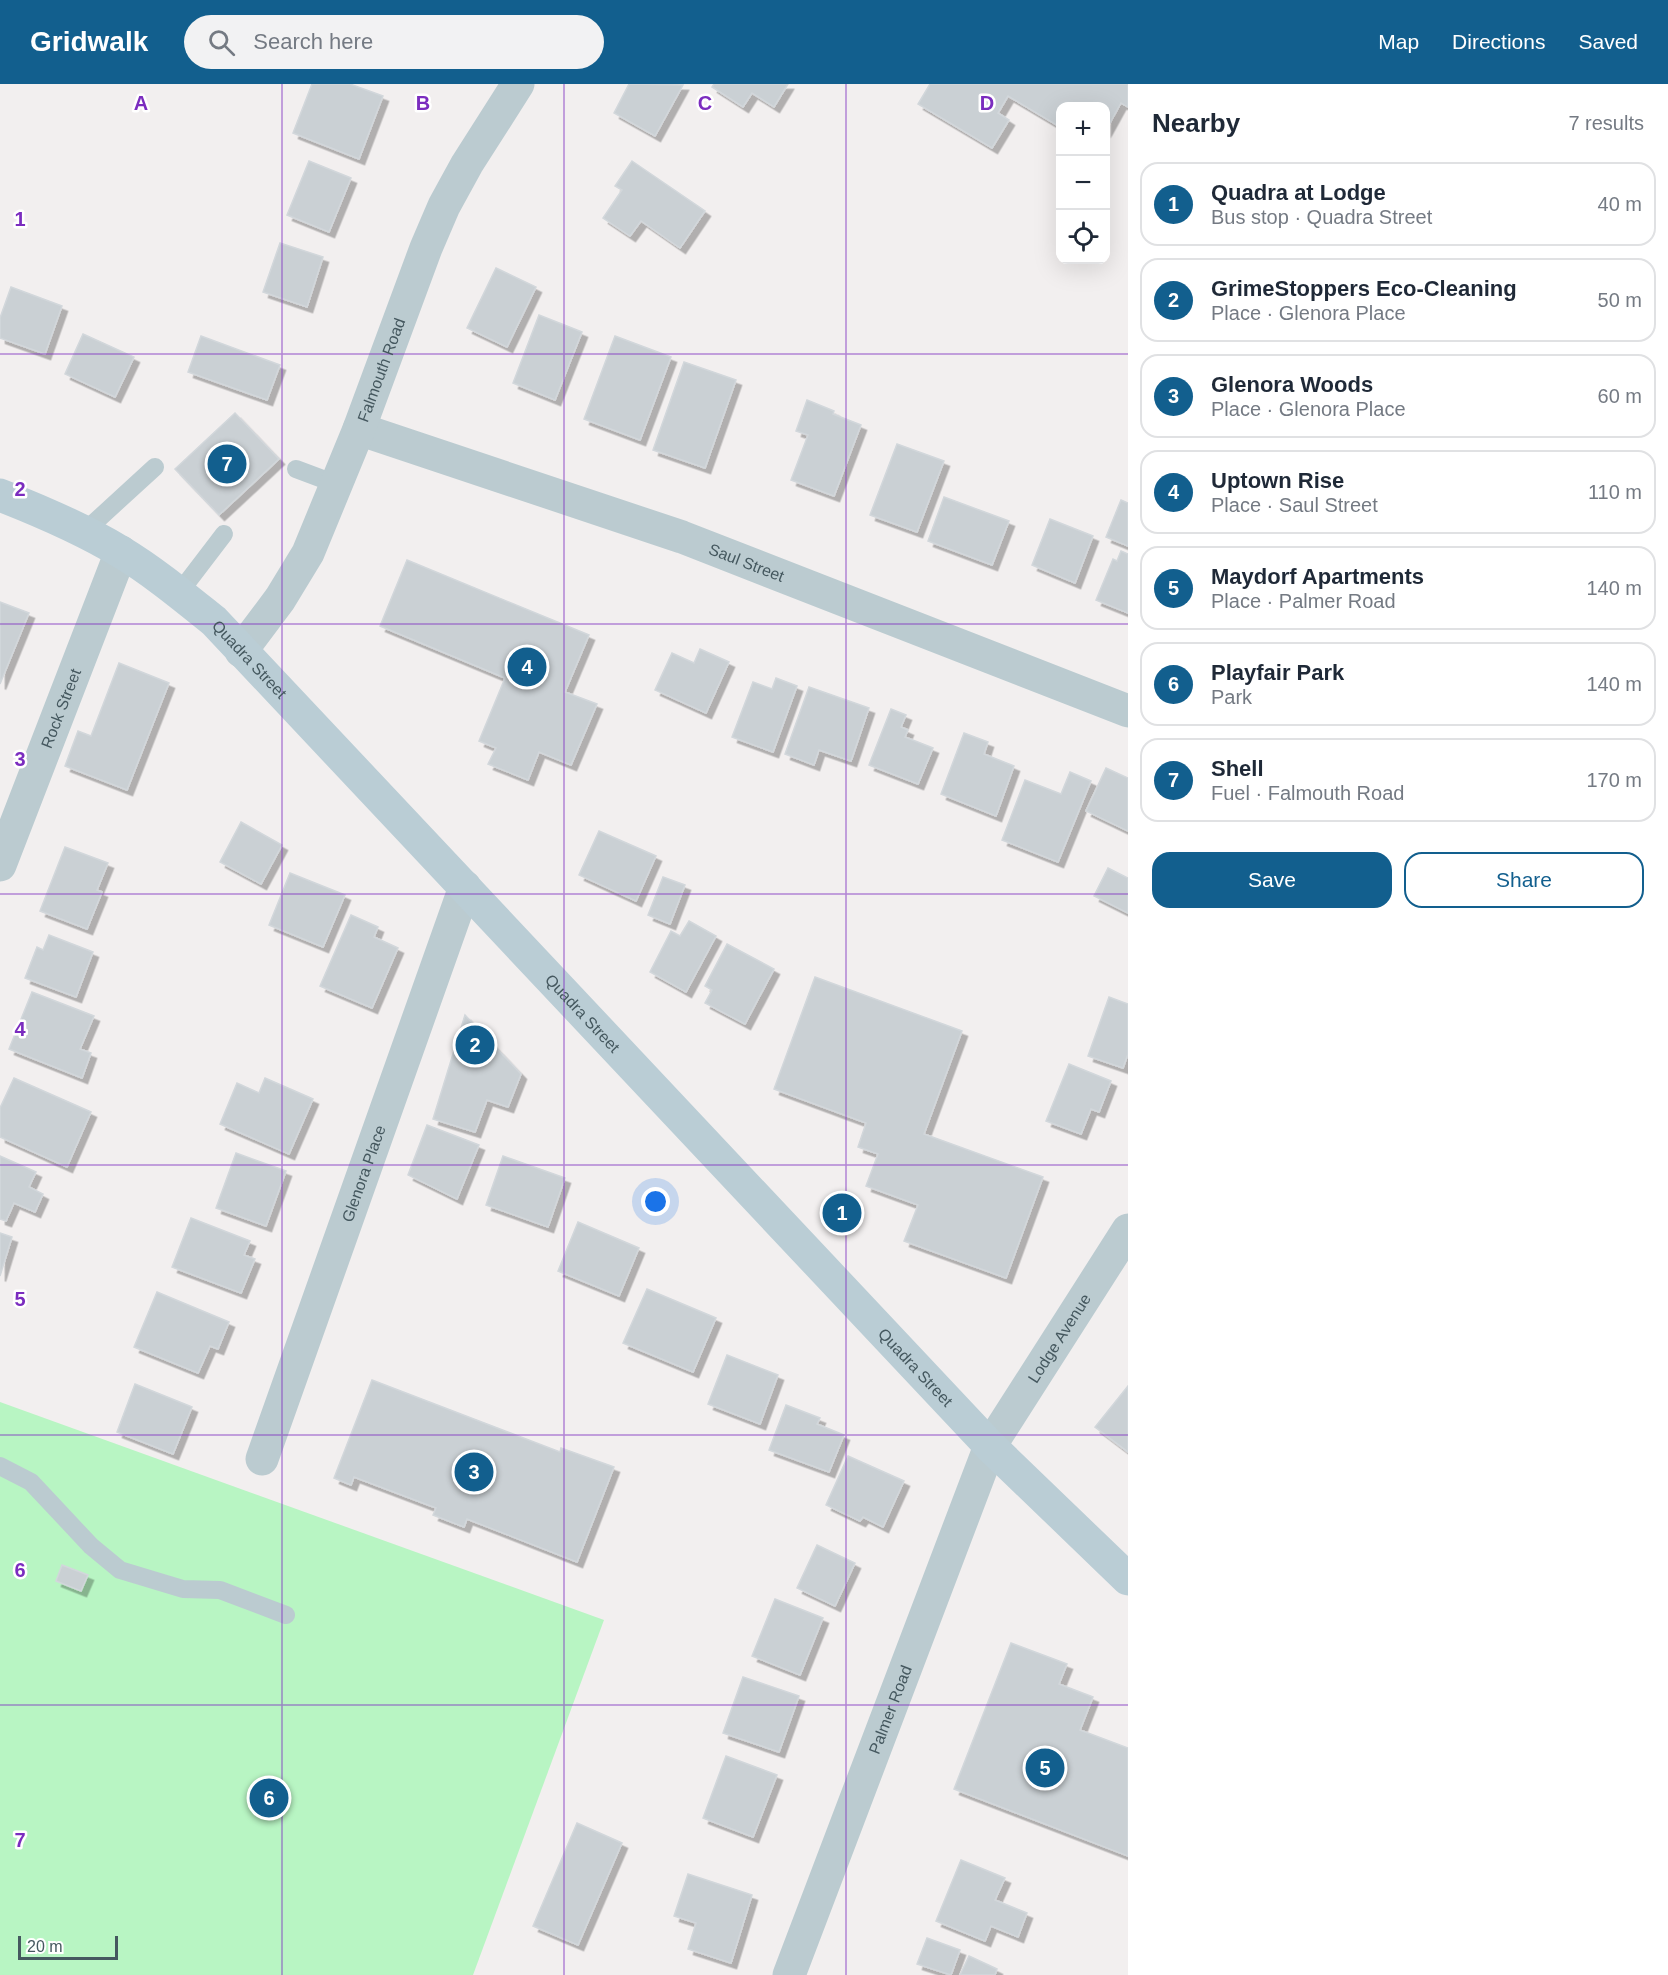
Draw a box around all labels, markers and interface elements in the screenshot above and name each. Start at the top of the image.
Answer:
search box [184,15,604,69]
text: Gridwalk [30,26,148,57]
icon: search [205,26,238,59]
text: Search here [253,29,373,54]
text: Map [1378,30,1419,53]
text: Directions [1452,30,1545,53]
text: Saved [1578,30,1638,53]
text: A [134,92,148,114]
text: B [416,92,430,114]
text: C [698,92,712,114]
text: D [980,92,994,114]
map controls [1056,102,1110,264]
button: + [1056,102,1110,156]
text: Nearby [1152,108,1240,138]
text: 7 results [1568,112,1644,134]
button: − [1056,156,1110,210]
text: Quadra at Lodge [1211,180,1386,205]
text: 1 [1168,193,1179,215]
text: 40 m [1598,193,1642,215]
text: Bus stop · Quadra Street [1211,206,1432,228]
text: 1 [14,208,26,230]
button: locate [1056,210,1110,264]
text: GrimeStoppers Eco-Cleaning [1211,276,1517,301]
text: 2 [1168,289,1179,311]
text: 50 m [1598,289,1642,311]
text: Place · Glenora Place [1211,302,1406,324]
street label: Falmouth Road [354,316,408,424]
text: Glenora Woods [1211,372,1373,397]
text: 3 [1168,385,1179,407]
text: 60 m [1598,385,1642,407]
text: Place · Glenora Place [1211,398,1406,420]
pin: 7 [208,442,246,487]
text: Uptown Rise [1211,468,1344,493]
text: 2 [14,478,26,500]
text: 4 [1168,481,1179,503]
text: 110 m [1588,481,1642,503]
text: Place · Saul Street [1211,494,1378,516]
street label: Saul Street [707,540,787,585]
text: Maydorf Apartments [1211,564,1424,589]
text: 5 [1168,577,1179,599]
text: 140 m [1586,577,1642,599]
text: Place · Palmer Road [1211,590,1396,612]
street label: Quadra Street [209,617,291,702]
pin: 4 [508,644,546,690]
text: Playfair Park [1211,660,1344,685]
street label: Rock Street [38,666,84,750]
text: 6 [1168,673,1179,695]
text: 140 m [1586,673,1642,695]
text: Park [1211,686,1252,708]
text: 3 [14,748,26,770]
text: Shell [1211,756,1264,781]
text: 7 [1168,769,1179,791]
text: 170 m [1586,769,1642,791]
text: Fuel · Falmouth Road [1211,782,1404,804]
button: Save [1152,852,1392,908]
button: Share [1404,852,1644,908]
street label: Quadra Street [542,971,624,1056]
text: 4 [14,1018,26,1040]
pin: 2 [456,1022,494,1068]
street label: Glenora Place [338,1123,388,1224]
your location [641,1187,670,1216]
pin: 1 [822,1190,862,1236]
text: 5 [14,1288,26,1310]
street label: Lodge Avenue [1024,1290,1094,1386]
street label: Quadra Street [875,1325,957,1410]
pin: 3 [454,1450,494,1494]
text: 6 [14,1559,26,1581]
street label: Palmer Road [865,1663,914,1756]
pin: 5 [1026,1746,1064,1790]
pin: 6 [250,1776,288,1820]
text: 7 [14,1829,26,1851]
scale bar [18,1933,118,1960]
text: 20 m [27,1938,63,1955]

